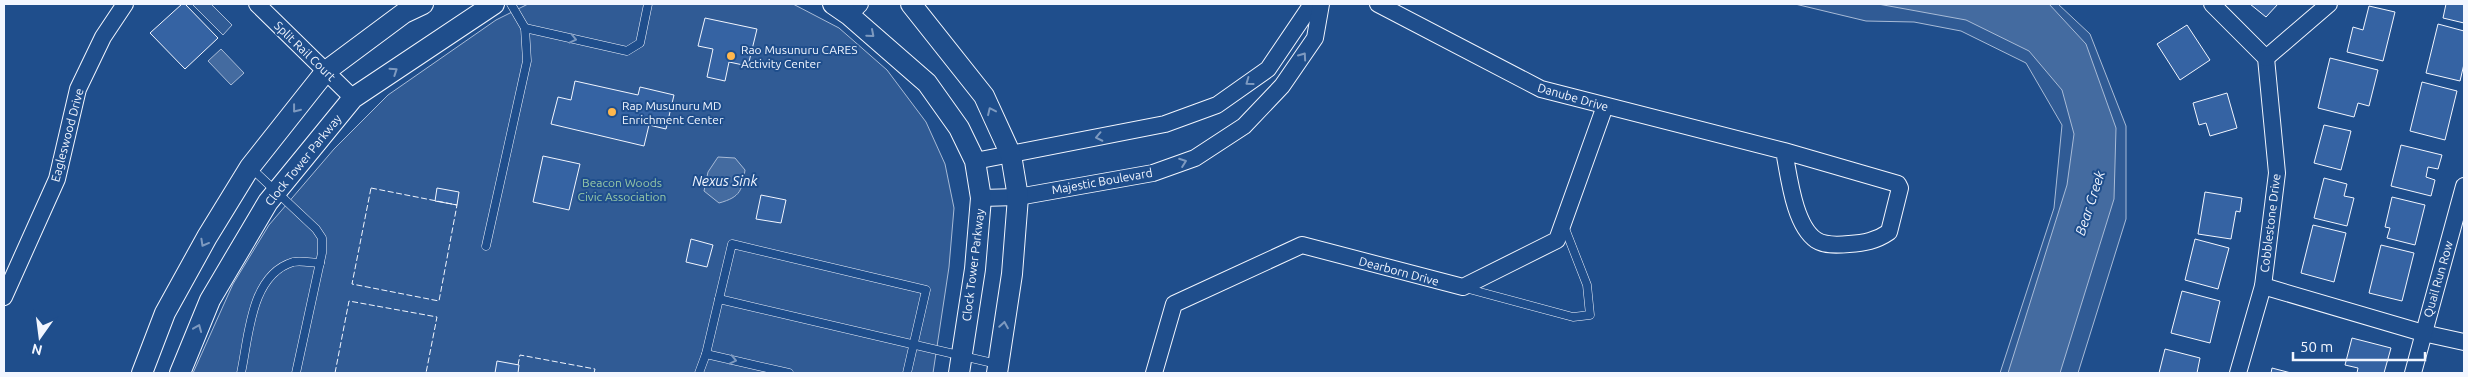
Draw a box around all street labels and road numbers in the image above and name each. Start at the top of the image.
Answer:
street label: Split Rail Court [272,19,338,84]
street label: Danube Drive [1536,81,1610,113]
street label: Eagleswood Drive [48,87,86,183]
street label: Clock Tower Parkway [262,112,344,208]
street label: Majestic Boulevard [1051,166,1153,196]
street label: Cobblestone Drive [2257,173,2283,273]
street label: Clock Tower Parkway [960,208,986,322]
street label: Quail Run Row [2421,239,2455,319]
street label: Dearborn Drive [1358,254,1440,288]

